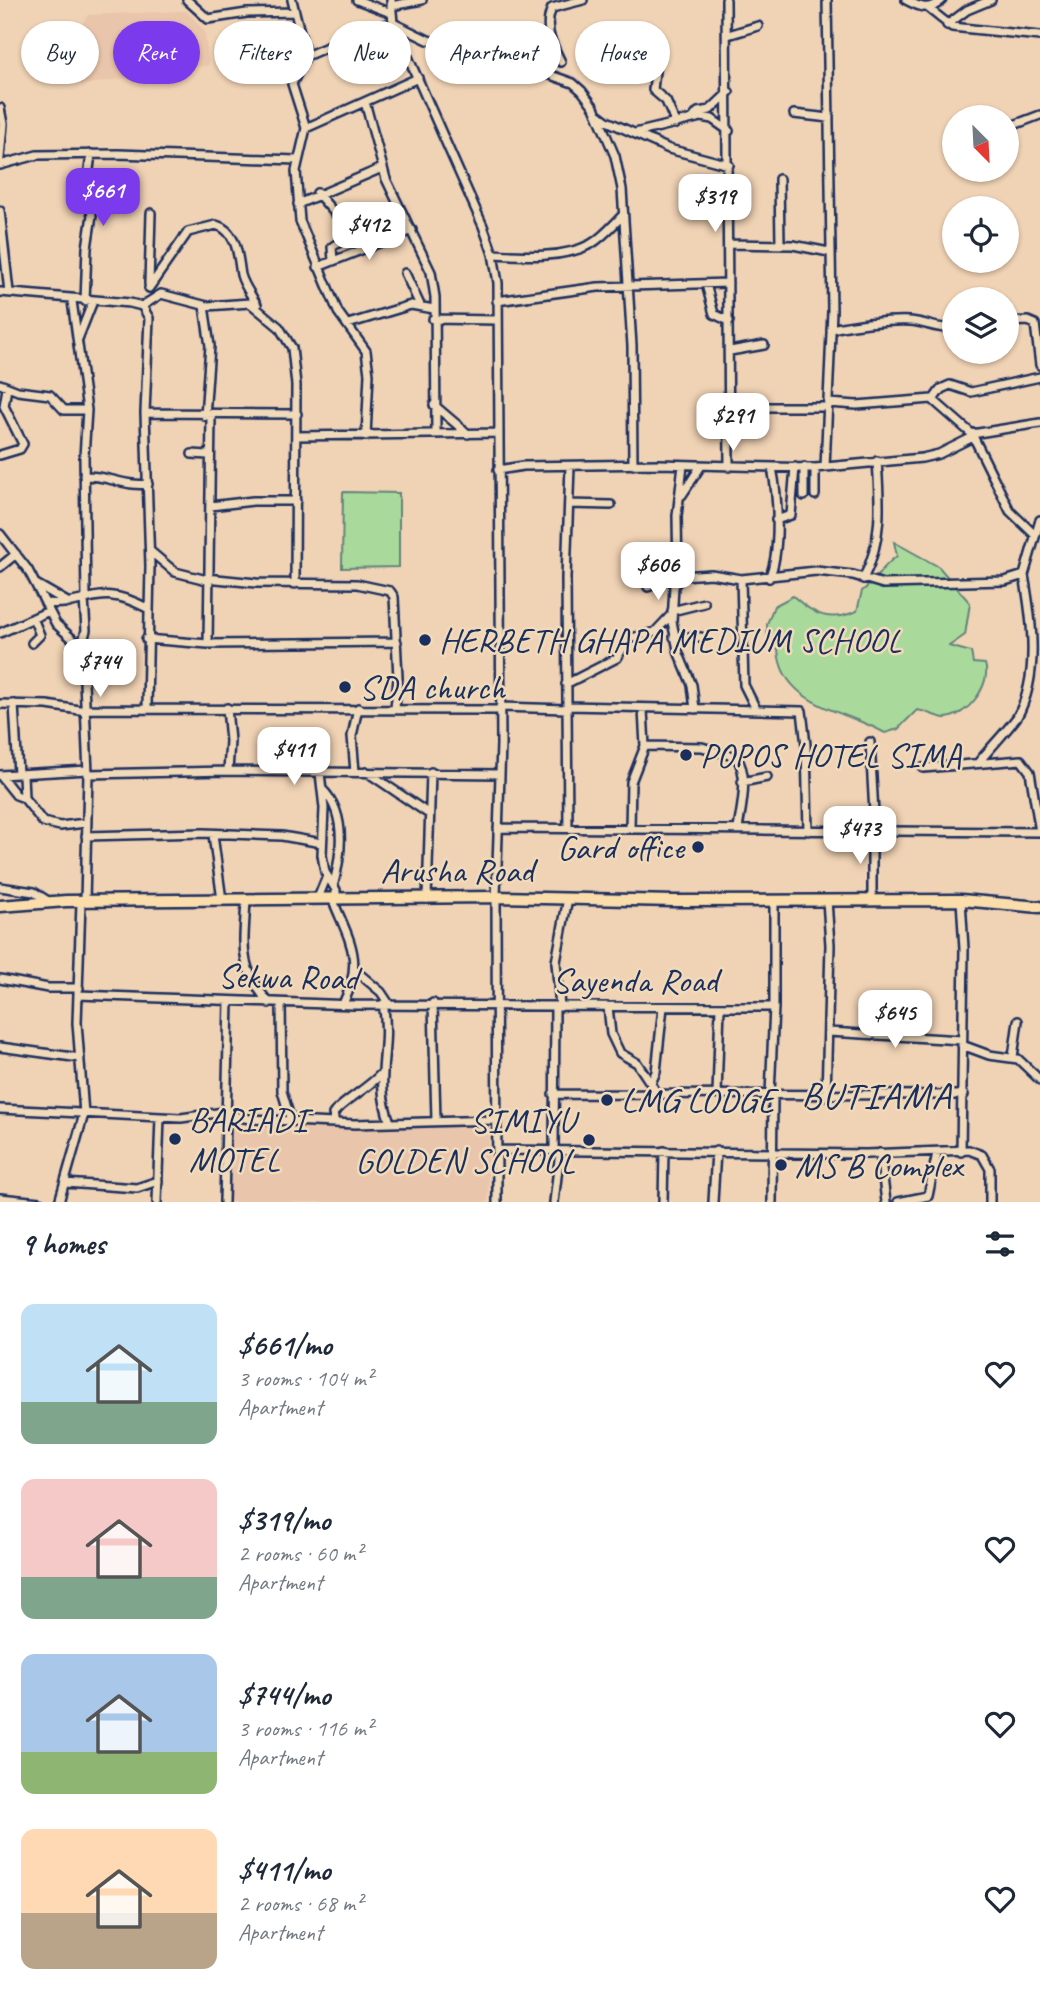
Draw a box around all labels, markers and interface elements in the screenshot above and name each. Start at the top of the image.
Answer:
chip: Buy [21,21,99,84]
chip: Rent [113,21,200,84]
chip: Filters [214,21,314,84]
chip: New [328,21,411,84]
chip: Apartment [425,21,561,84]
chip: House [575,21,670,84]
north arrow [942,105,1018,182]
map controls [942,105,1019,364]
pin: $661 [62,168,144,228]
pin: $319 [674,174,756,234]
text: $661 [82,176,124,205]
text: $319 [694,182,736,211]
button: locate [942,196,1019,273]
pin: $412 [328,202,410,262]
text: $412 [348,210,390,239]
button: layers [942,287,1019,364]
pin: $291 [692,393,774,453]
text: $291 [712,401,754,430]
pin: $606 [617,542,699,602]
text: $606 [637,550,679,579]
place label: HERBETH GHAPA MEDIUM SCHOOL [439,618,902,663]
marker: HERBETH GHAPA MEDIUM SCHOOL [417,632,433,648]
pin: $744 [59,640,141,699]
text: $744 [79,647,121,676]
place label: SDA church [359,665,507,710]
marker: SDA church [337,679,353,695]
pin: $411 [253,728,335,787]
place label: POPOS HOTEL SIMA [700,733,963,778]
text: $411 [273,735,315,764]
marker: POPOS HOTEL SIMA [678,747,694,763]
pin: $473 [819,806,901,866]
text: $473 [839,814,881,843]
place label: Gard office [557,825,687,870]
marker: Gard office [690,839,706,855]
street label: Arusha Road [381,848,539,893]
street label: Sekwa Road [218,953,364,1001]
street label: Sayenda Road [552,958,723,1003]
pin: $645 [854,990,936,1050]
text: $645 [874,998,916,1027]
district label: BUTIAMA [801,1072,953,1119]
place label: LMG LODGE [621,1078,780,1123]
marker: LMG LODGE [599,1092,615,1108]
place label: BARIADI MOTEL [189,1097,314,1182]
place label: SIMIYU GOLDEN SCHOOL [355,1098,580,1183]
marker: BARIADI MOTEL [167,1131,183,1147]
marker: SIMIYU GOLDEN SCHOOL [581,1132,597,1148]
place label: MS B Complex [795,1143,965,1188]
marker: MS B Complex [773,1157,789,1173]
text: 9 homes [21,1225,105,1263]
icon: filters [981,1225,1019,1263]
text: $661/mo [238,1326,332,1364]
icon: home [77,1332,161,1416]
icon: heart [981,1355,1019,1393]
text: 3 rooms · 104 m² [238,1364,373,1393]
text: Apartment [238,1393,323,1422]
text: $319/mo [238,1501,330,1539]
icon: home [77,1507,161,1591]
icon: heart [981,1530,1019,1568]
text: 2 rooms · 60 m² [238,1539,362,1568]
text: Apartment [238,1568,323,1597]
text: $744/mo [238,1676,330,1714]
icon: home [77,1682,161,1766]
icon: heart [981,1705,1019,1743]
text: 3 rooms · 116 m² [238,1714,373,1743]
text: Apartment [238,1743,323,1772]
text: $411/mo [238,1851,330,1889]
icon: home [77,1857,161,1941]
icon: heart [981,1880,1019,1918]
text: 2 rooms · 68 m² [238,1889,362,1918]
text: Apartment [238,1918,323,1947]

